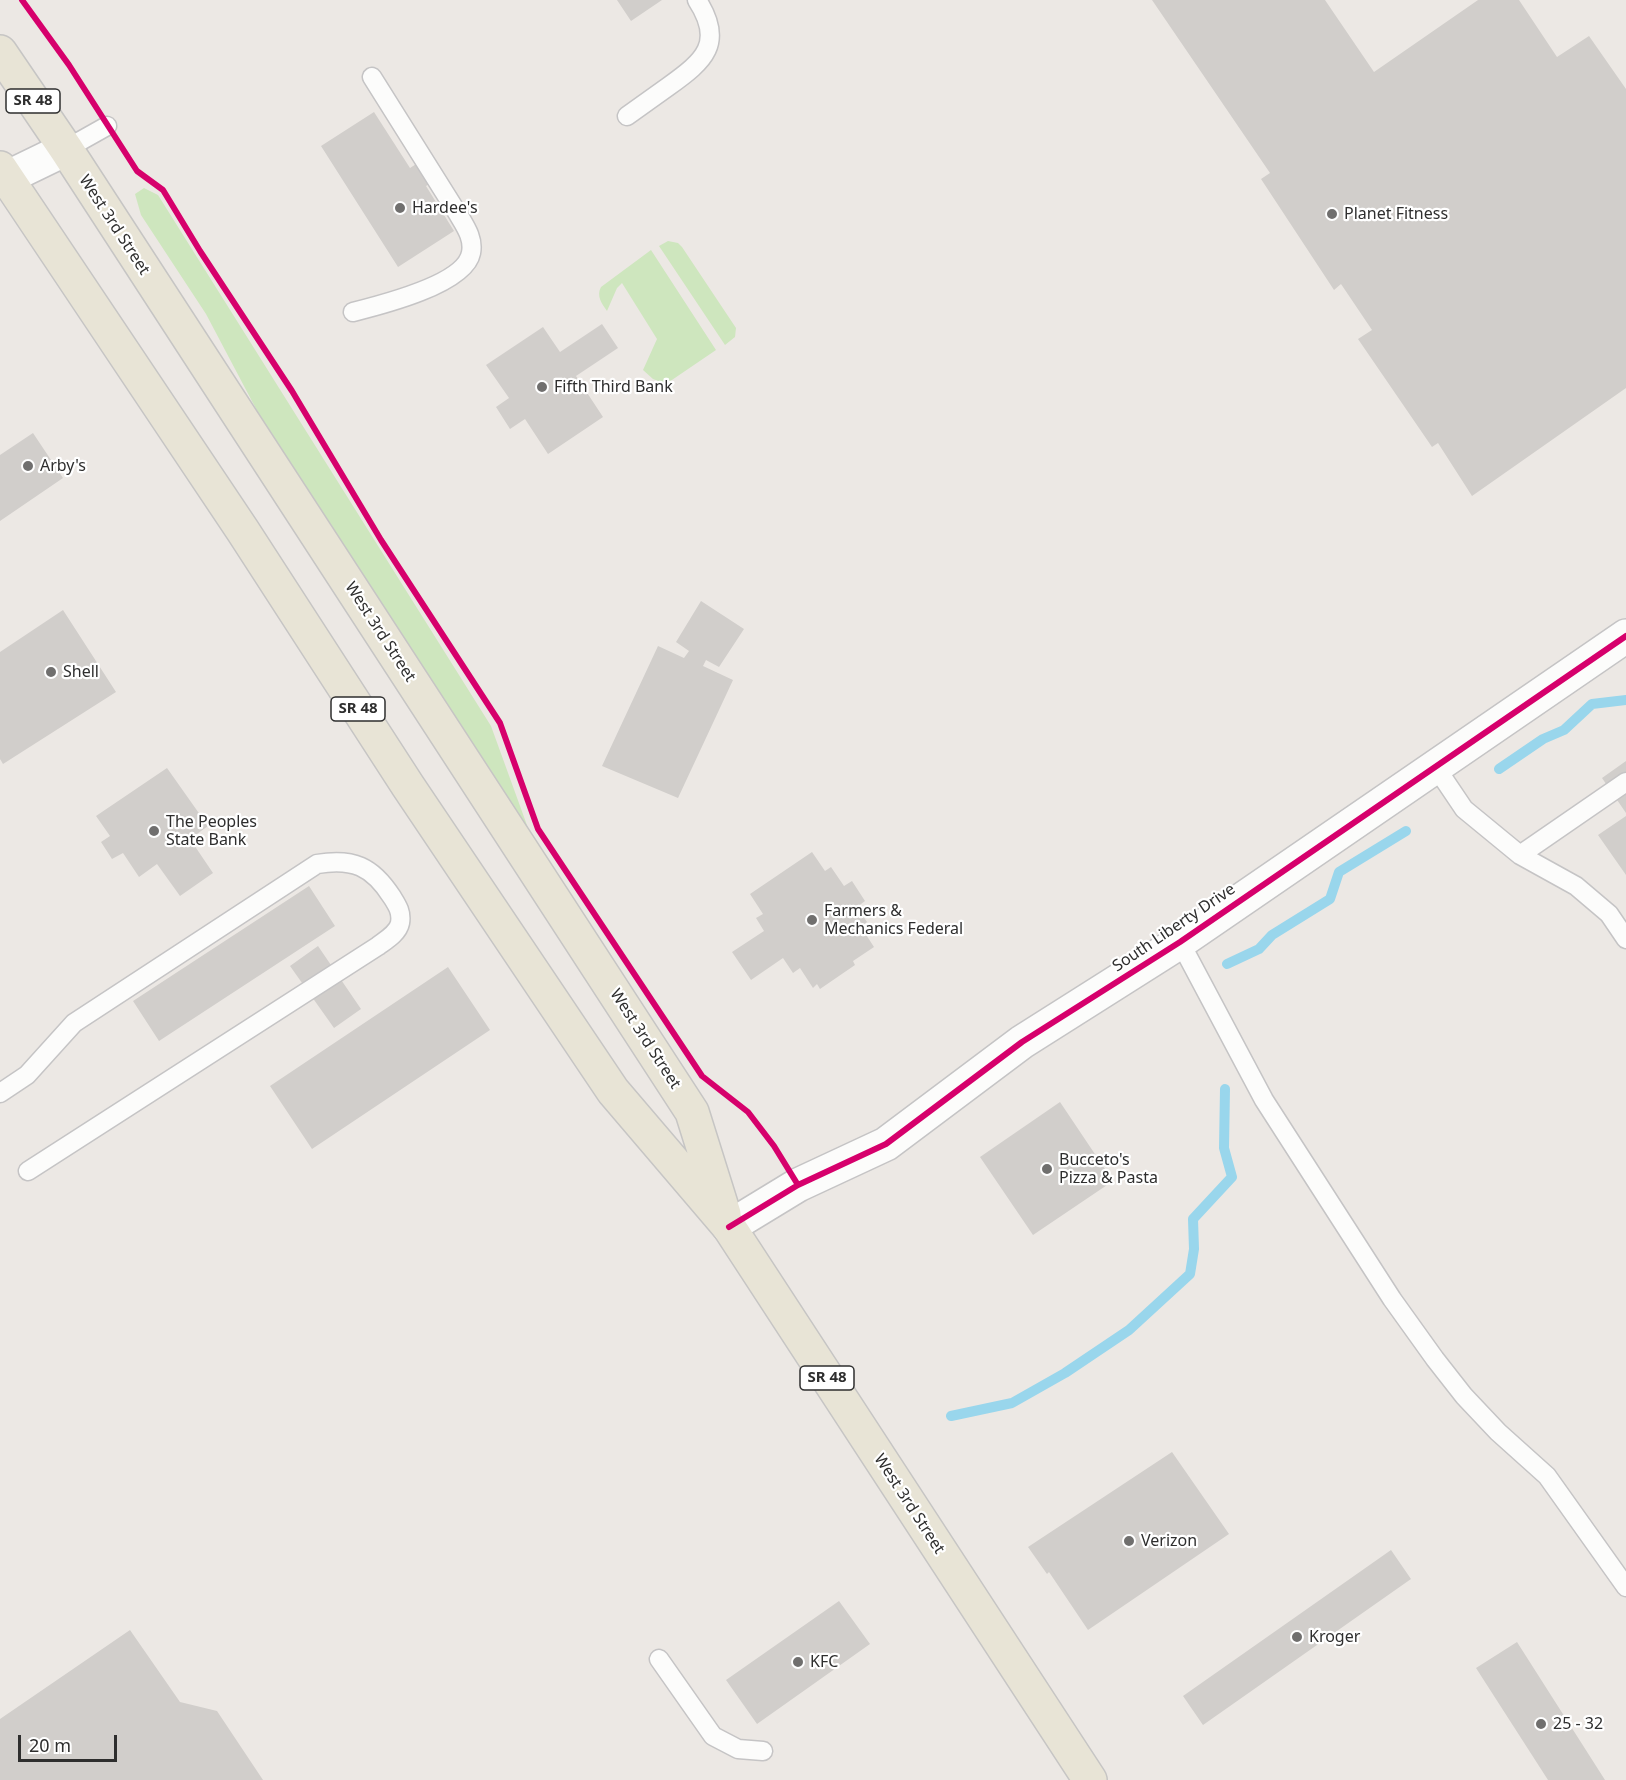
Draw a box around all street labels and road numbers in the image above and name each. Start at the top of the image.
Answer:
road number: SR 48 [6,89,60,113]
street label: West 3rd Street [75,171,153,279]
street label: West 3rd Street [341,578,419,686]
road number: SR 48 [331,697,385,721]
street label: South Liberty Drive [1109,880,1239,976]
street label: West 3rd Street [606,985,684,1093]
road number: SR 48 [800,1366,854,1390]
street label: West 3rd Street [870,1450,948,1558]

